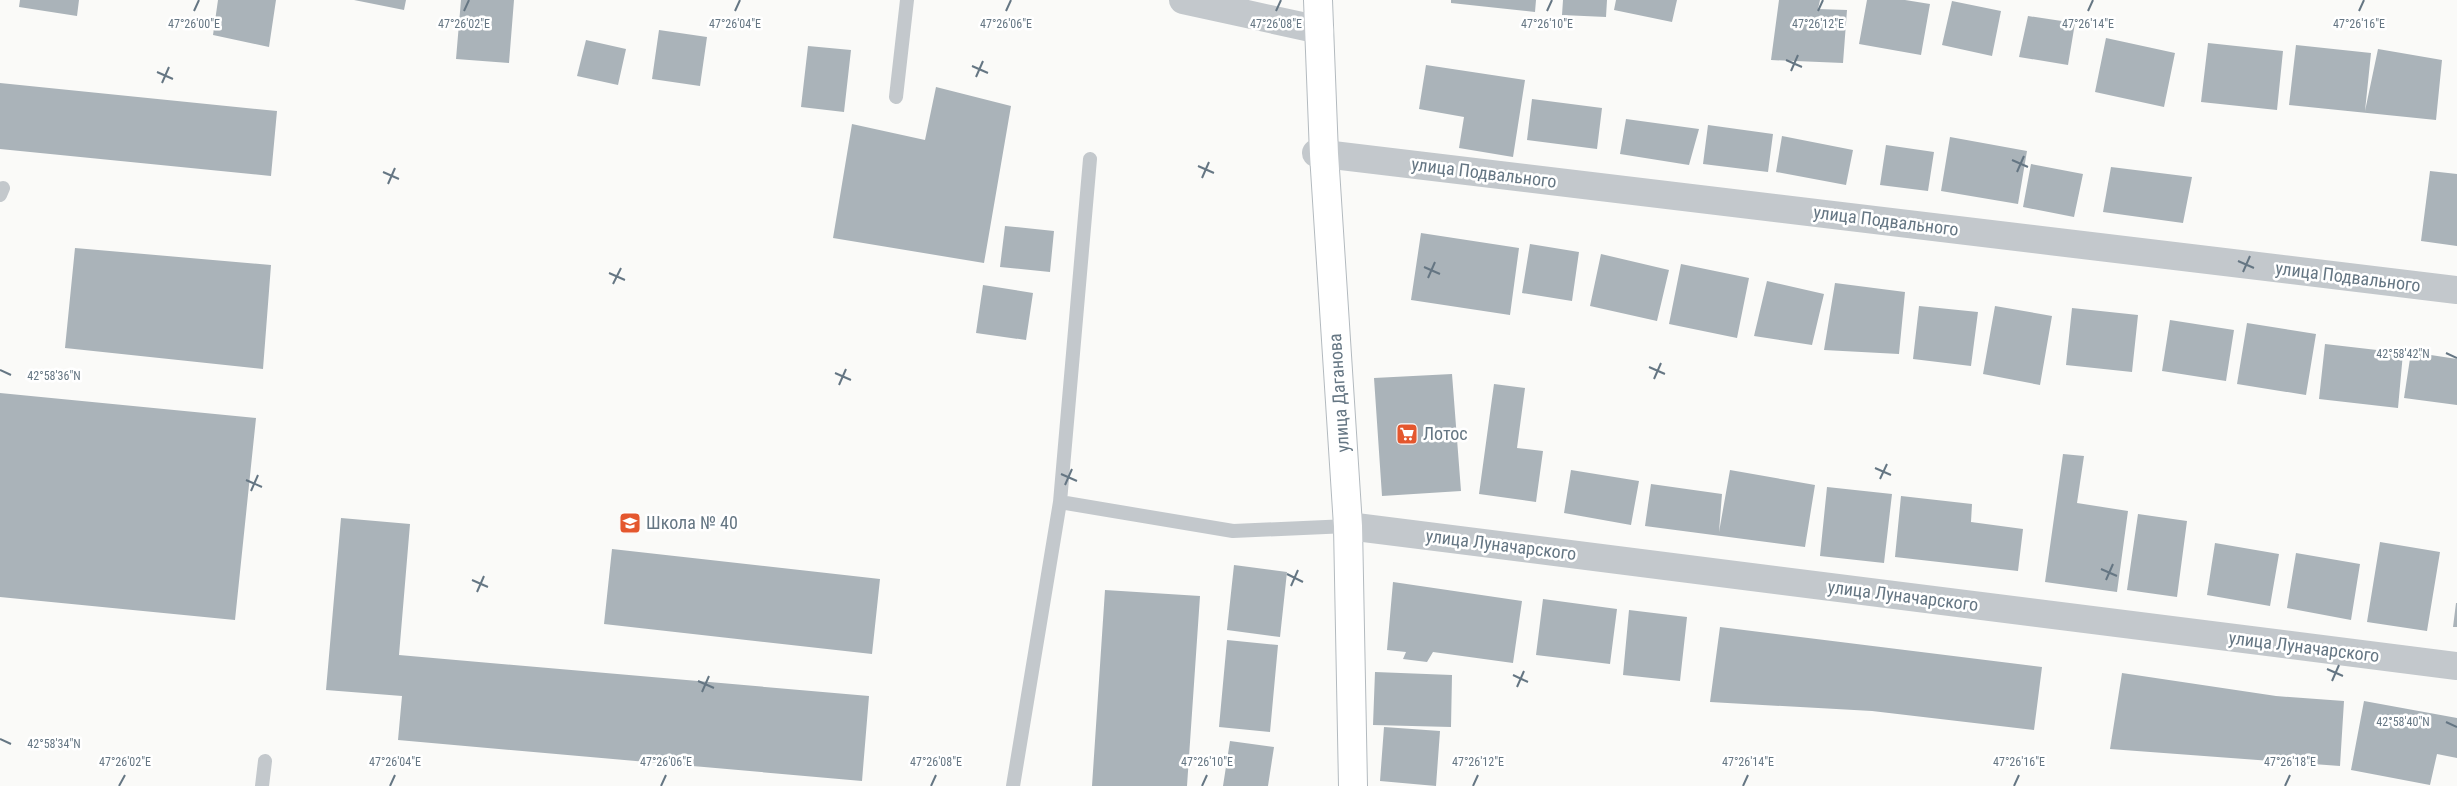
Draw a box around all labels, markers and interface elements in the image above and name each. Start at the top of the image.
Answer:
text: 47°26'00"E [168,17,220,31]
text: 47°26'02"E [438,17,490,31]
text: 47°26'04"E [709,17,761,31]
text: 47°26'06"E [980,17,1032,31]
text: 47°26'08"E [1250,17,1302,31]
text: 47°26'10"E [1521,17,1573,31]
text: 47°26'12"E [1792,17,1844,31]
text: 47°26'14"E [2062,17,2114,31]
text: 47°26'16"E [2333,17,2385,31]
street label: улица Подвального [1410,153,1558,192]
street label: улица Подвального [1812,201,1960,240]
street label: улица Подвального [2274,257,2422,296]
street label: улица Даганова [1324,333,1353,453]
text: 42°58'42"N [2376,347,2430,361]
text: 42°58'36"N [27,369,81,383]
supermarket icon: Лотос [1395,422,1419,446]
place label: Лотос [1423,423,1468,444]
school or university icon: Школа № 40 [618,511,642,535]
place label: Школа № 40 [646,512,738,533]
street label: улица Луначарского [1425,525,1578,564]
street label: улица Луначарского [1827,576,1980,615]
street label: улица Луначарского [2228,627,2381,666]
text: 42°58'40"N [2376,715,2430,729]
text: 42°58'34"N [27,737,81,751]
text: 47°26'02"E [99,755,151,769]
text: 47°26'04"E [369,755,421,769]
text: 47°26'06"E [640,755,692,769]
text: 47°26'08"E [910,755,962,769]
text: 47°26'10"E [1181,755,1233,769]
text: 47°26'12"E [1452,755,1504,769]
text: 47°26'14"E [1722,755,1774,769]
text: 47°26'16"E [1993,755,2045,769]
text: 47°26'18"E [2264,755,2316,769]

